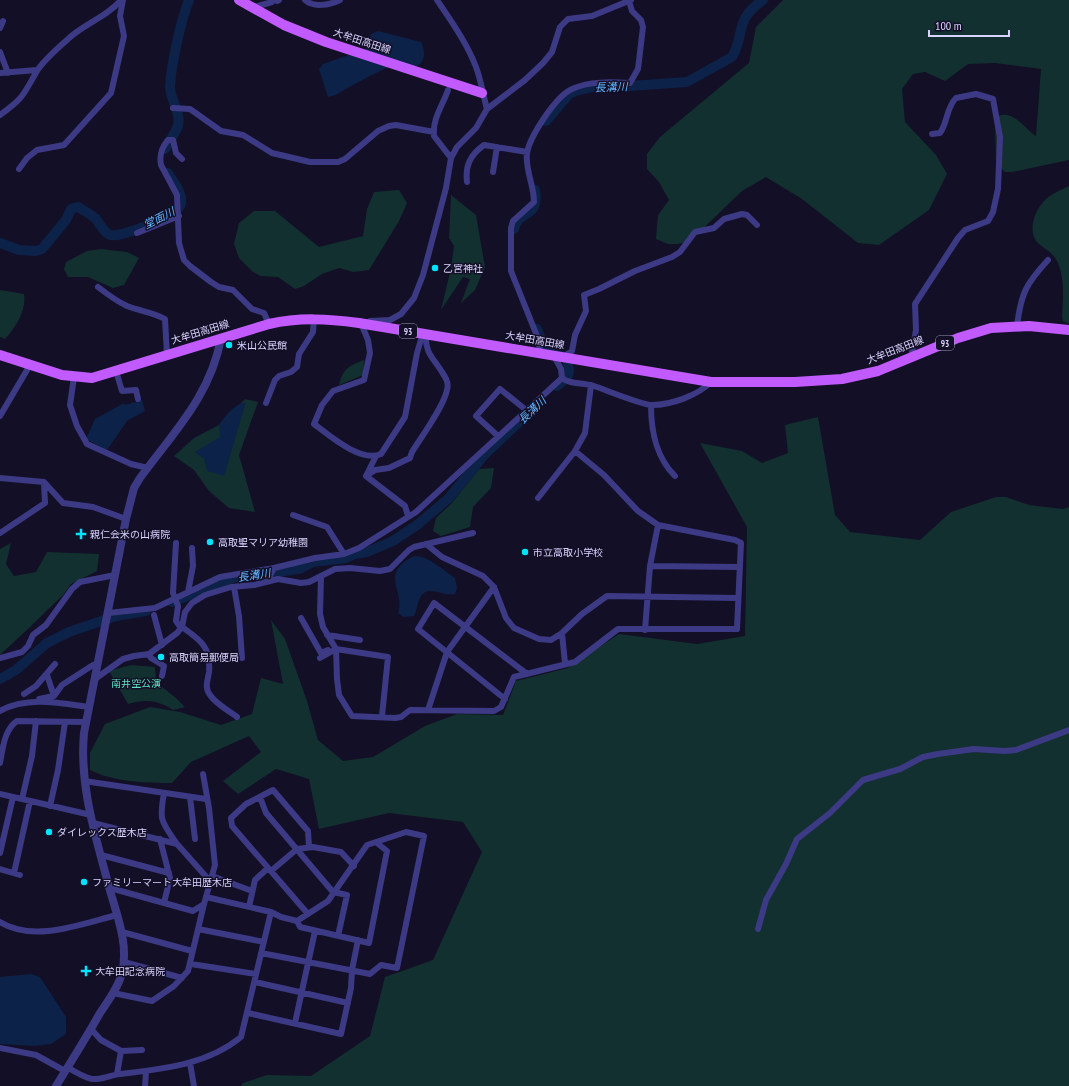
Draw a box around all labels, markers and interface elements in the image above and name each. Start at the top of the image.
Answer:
scale bar [929,12,1009,38]
text: 100 m [935,18,962,33]
street label: 大牟田高田線 [331,26,393,56]
water label: 長溝川 [594,79,629,95]
water label: 堂面川 [141,204,178,232]
place label: 乙宮神社 [443,262,483,275]
marker: 乙宮神社 [430,263,440,273]
street label: 大牟田高田線 [169,317,231,347]
road number: 93 [399,324,417,338]
street label: 大牟田高田線 [504,328,566,352]
street label: 大牟田高田線 [865,333,925,367]
road number: 93 [936,336,954,350]
place label: 米山公民館 [237,339,287,352]
marker: 米山公民館 [224,340,234,350]
water label: 長溝川 [515,393,550,426]
marker: 親仁会米の山病院 [75,528,87,540]
place label: 親仁会米の山病院 [90,528,170,541]
place label: 高取聖マリア幼稚園 [218,536,308,549]
marker: 高取聖マリア幼稚園 [205,537,215,547]
place label: 市立高取小学校 [533,546,603,559]
marker: 市立高取小学校 [520,547,530,557]
water label: 長溝川 [237,566,272,584]
place label: 高取簡易郵便局 [169,651,239,664]
marker: 高取簡易郵便局 [156,652,166,662]
park label: 南井空公演 [111,677,161,690]
place label: ダイレックス歴木店 [57,826,147,839]
marker: ダイレックス歴木店 [44,827,54,837]
place label: ファミリーマート大牟田歴木店 [92,876,232,889]
marker: ファミリーマート大牟田歴木店 [79,877,89,887]
marker: 大牟田記念病院 [80,965,92,977]
place label: 大牟田記念病院 [95,965,165,978]

